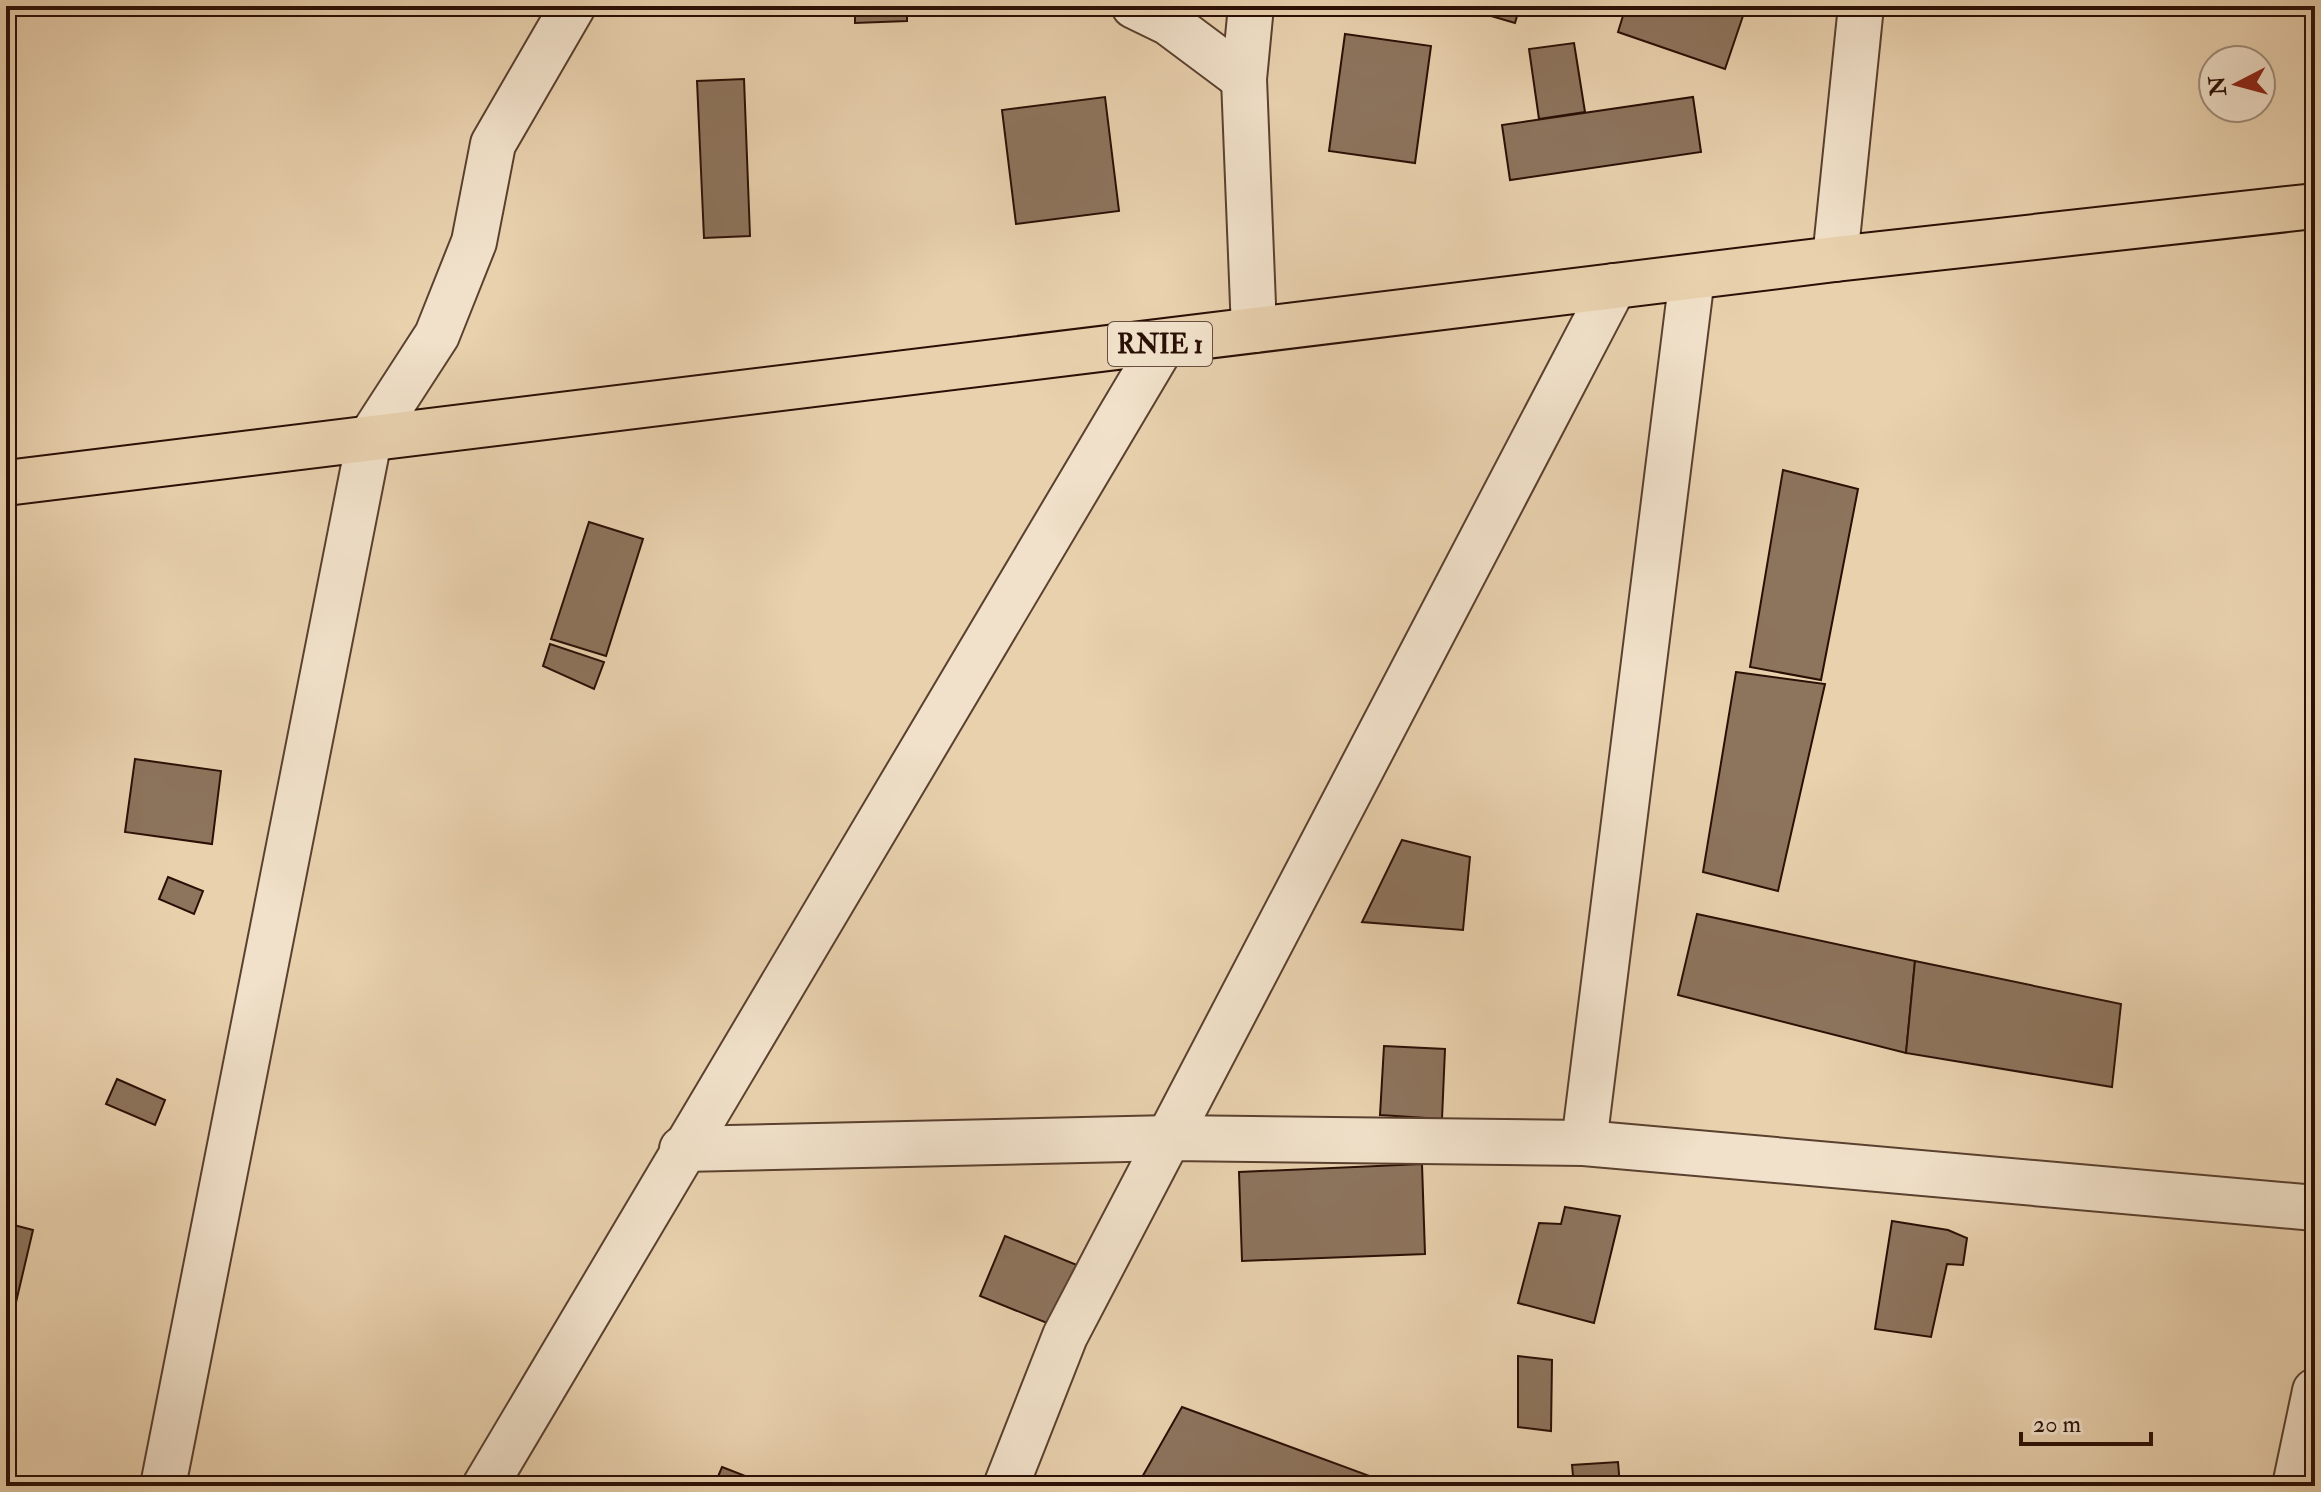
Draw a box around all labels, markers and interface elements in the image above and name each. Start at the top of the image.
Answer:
north arrow [2197,44,2277,124]
text: N [2203,74,2233,98]
road number: RNIE 1 [1108,322,1212,366]
scale bar [2021,1396,2151,1446]
text: 20 m [2033,1409,2082,1440]

